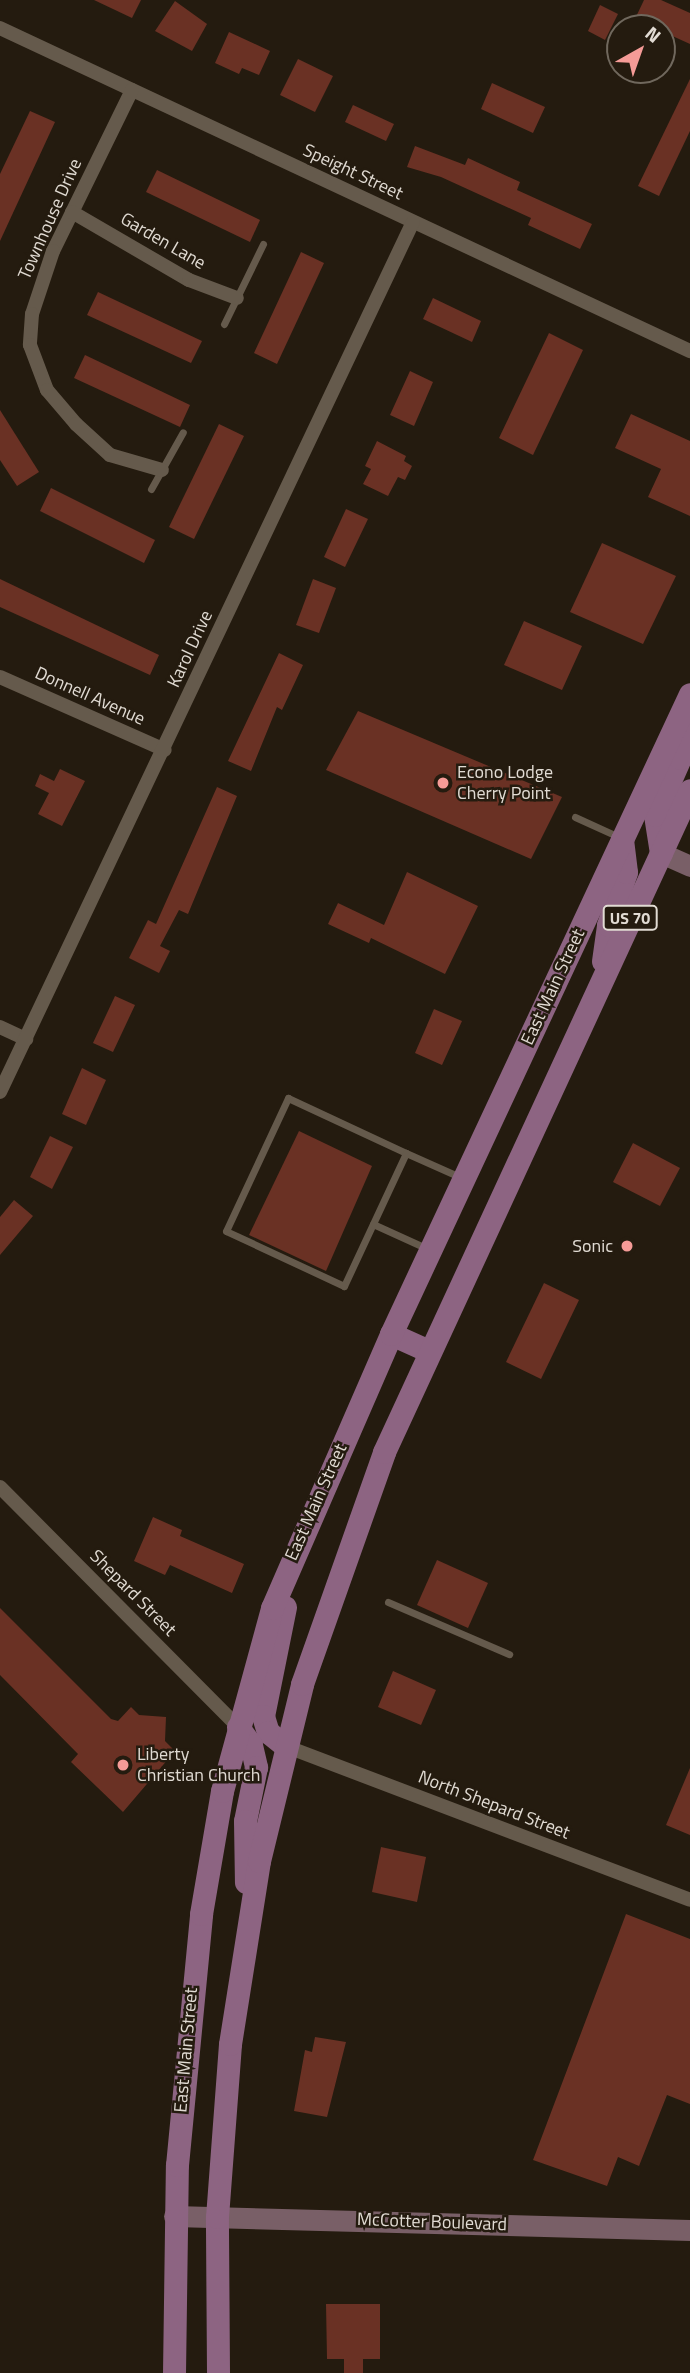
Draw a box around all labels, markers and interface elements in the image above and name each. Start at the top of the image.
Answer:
north arrow [606,14,676,84]
text: N [639,19,668,49]
street label: Speight Street [300,139,406,205]
street label: Townhouse Drive [14,155,86,283]
street label: Garden Lane [117,208,209,274]
street label: Karol Drive [163,607,217,691]
street label: Donnell Avenue [32,662,148,730]
place label: Econo Lodge Cherry Point [457,762,553,804]
marker: Econo Lodge Cherry Point [435,775,451,791]
road number: US 70 [602,906,658,930]
street label: East Main Street [517,925,589,1049]
place label: Sonic [572,1235,613,1257]
marker: Sonic [619,1238,635,1254]
street label: East Main Street [281,1440,351,1564]
street label: Shepard Street [85,1545,181,1641]
place label: Liberty Christian Church [137,1744,260,1786]
marker: Liberty Christian Church [115,1757,131,1773]
street label: North Shepard Street [415,1766,573,1844]
street label: East Main Street [170,1986,202,2114]
street label: McCotter Boulevard [357,2209,507,2235]

